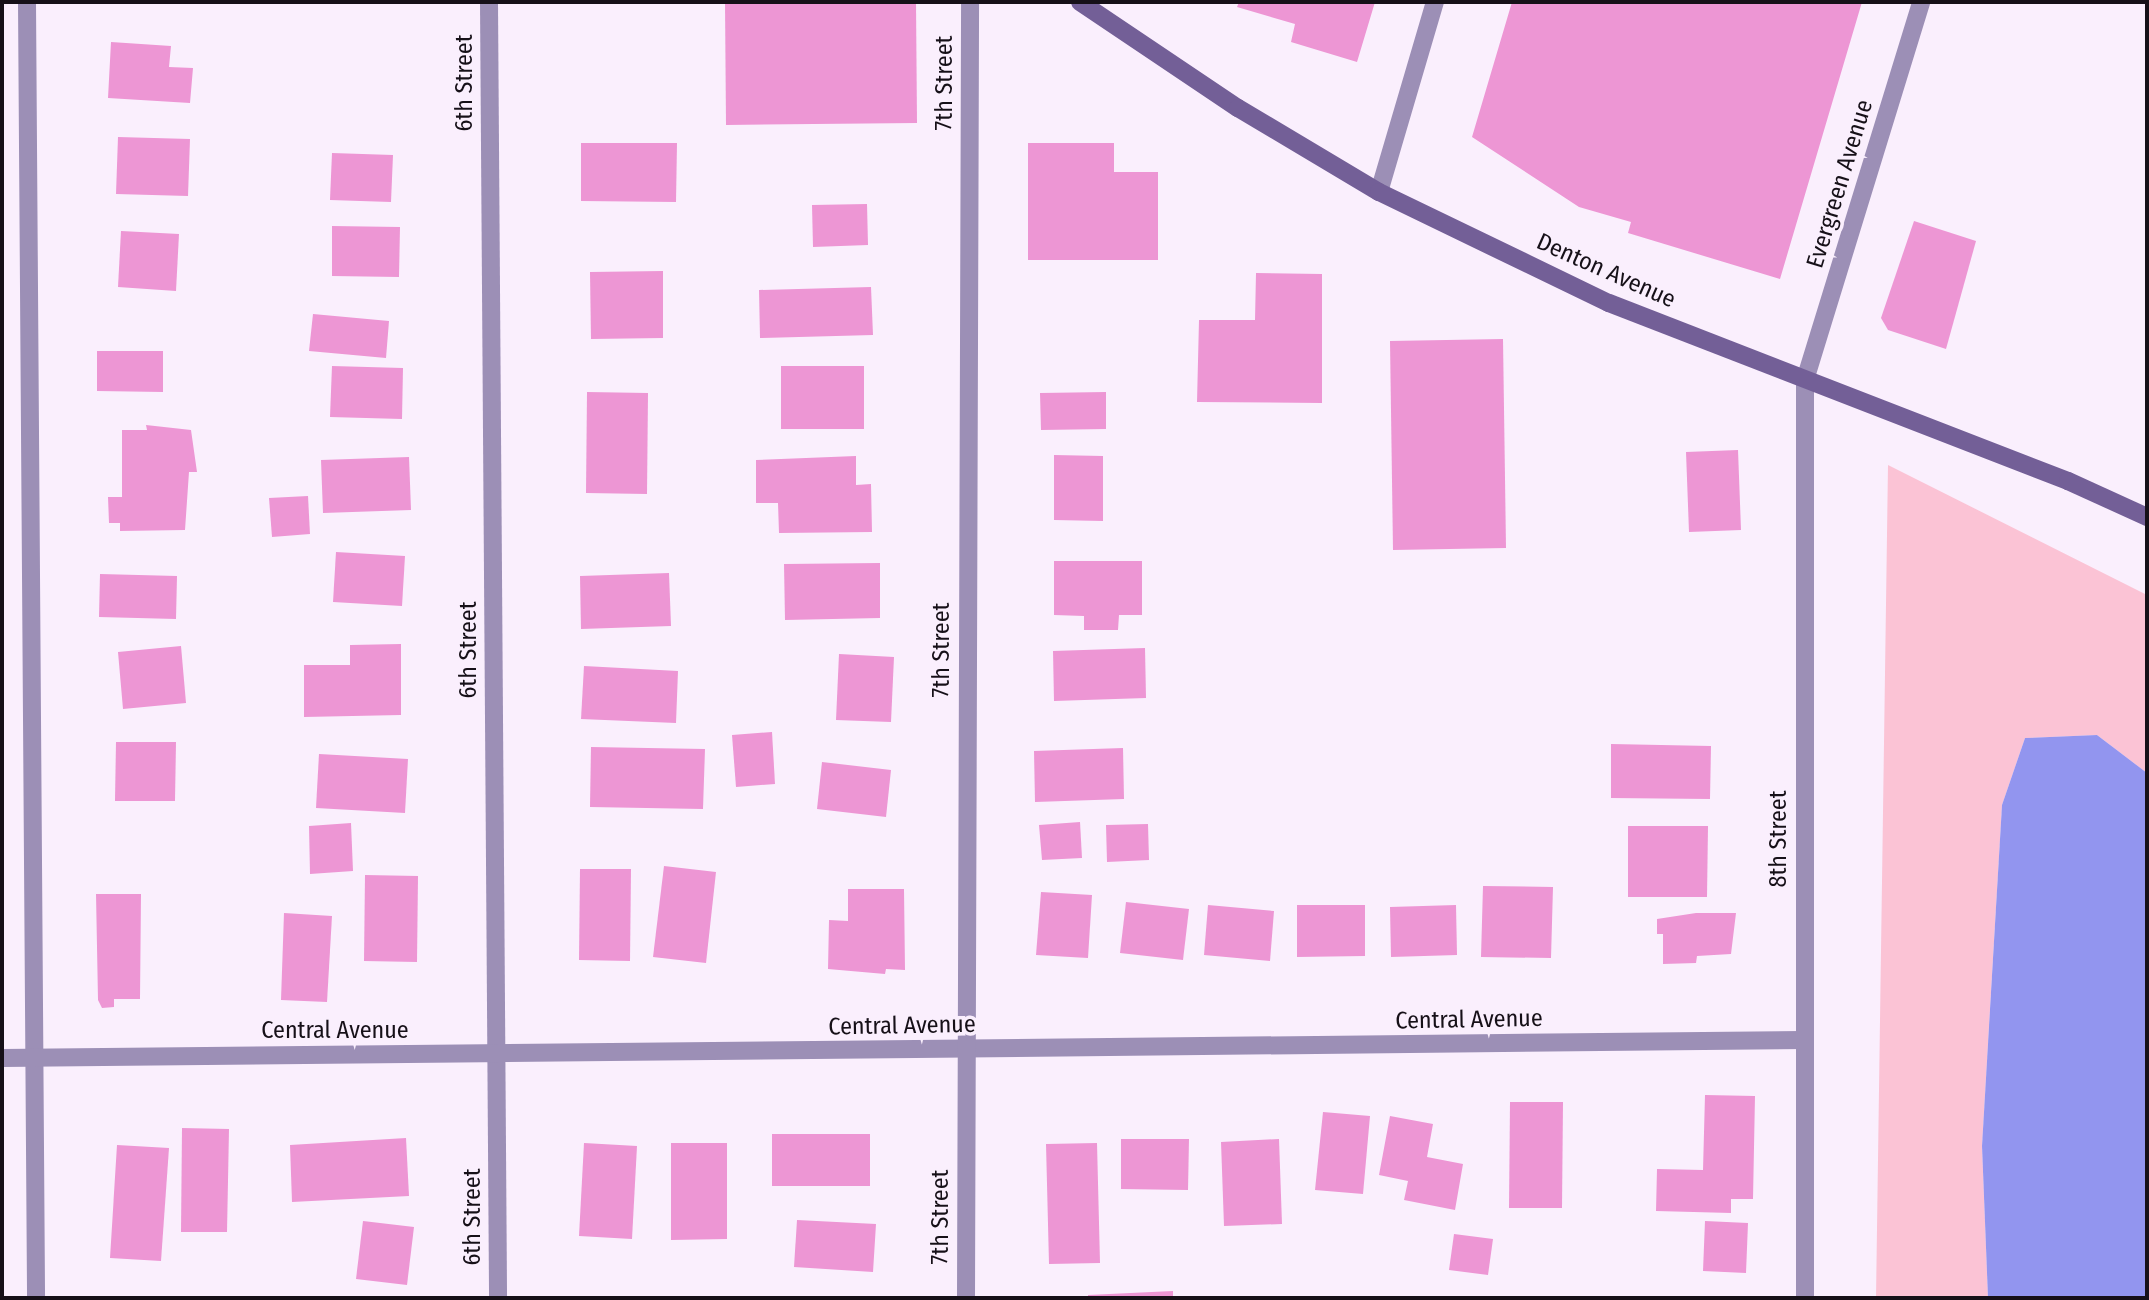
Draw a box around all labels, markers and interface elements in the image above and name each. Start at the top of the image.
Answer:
street label: 6th Street [451,34,479,132]
street label: 7th Street [931,36,959,130]
street label: Evergreen Avenue [1801,96,1879,272]
street label: Denton Avenue [1532,228,1680,314]
street label: 6th Street [455,601,483,699]
street label: 7th Street [928,603,956,697]
street label: 8th Street [1765,790,1793,888]
street label: Central Avenue [1395,1004,1543,1036]
street label: Central Avenue [828,1010,976,1042]
street label: Central Avenue [261,1017,409,1045]
street label: 6th Street [459,1168,487,1266]
street label: 7th Street [927,1170,955,1264]

